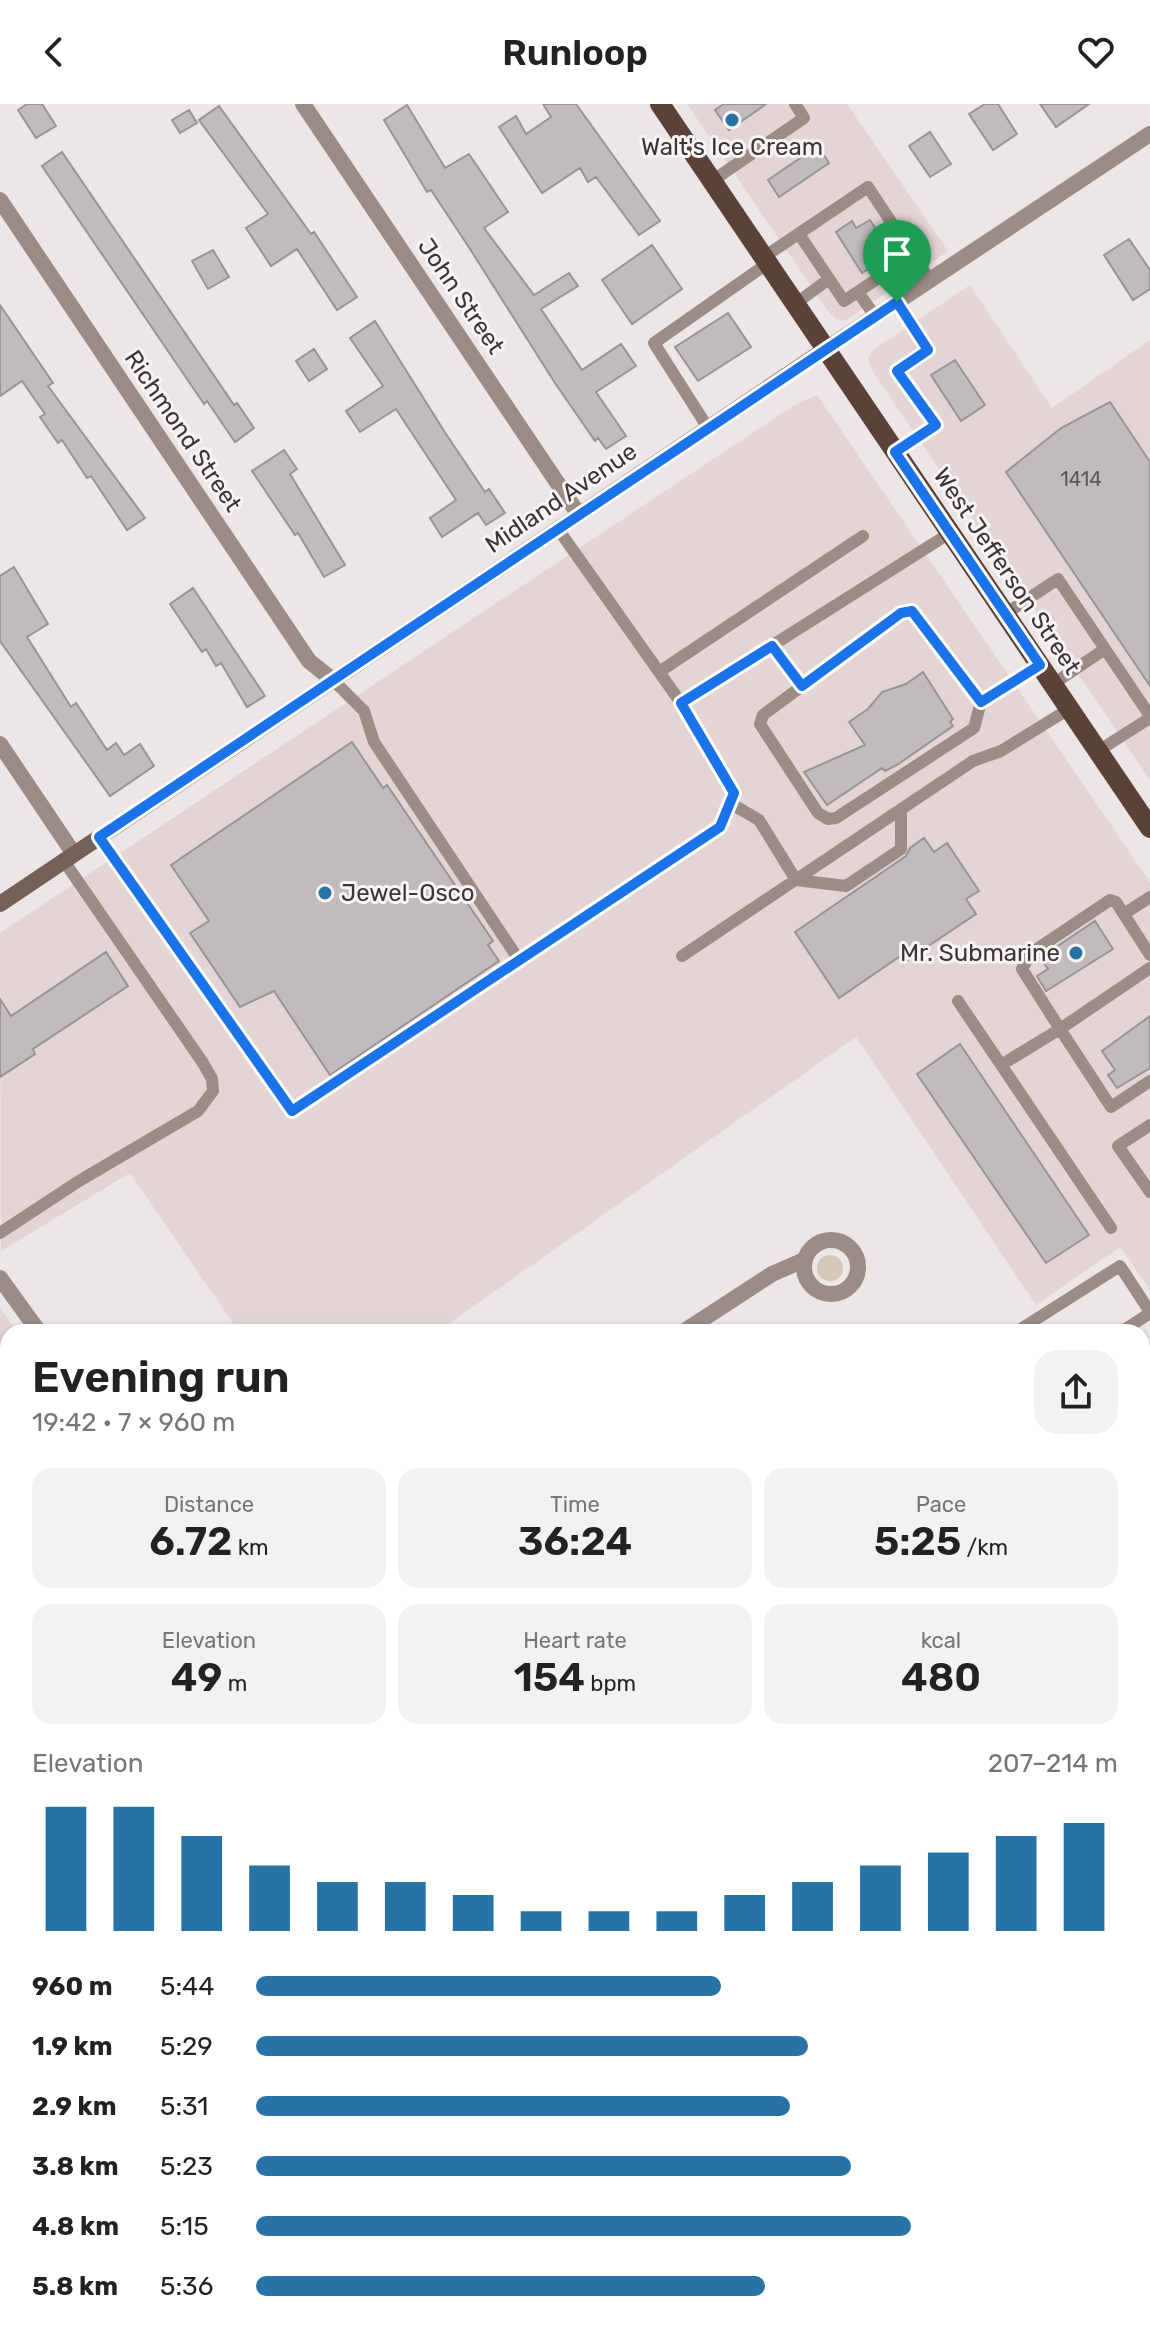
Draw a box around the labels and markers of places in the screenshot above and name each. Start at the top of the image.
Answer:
marker: Walt's Ice Cream [723,111,741,129]
place label: Walt's Ice Cream [641,133,823,161]
pin [863,220,931,302]
place label: Jewel-Osco [341,879,475,907]
marker: Jewel-Osco [316,884,334,902]
place label: Mr. Submarine [900,939,1060,967]
marker: Mr. Submarine [1067,944,1085,962]

